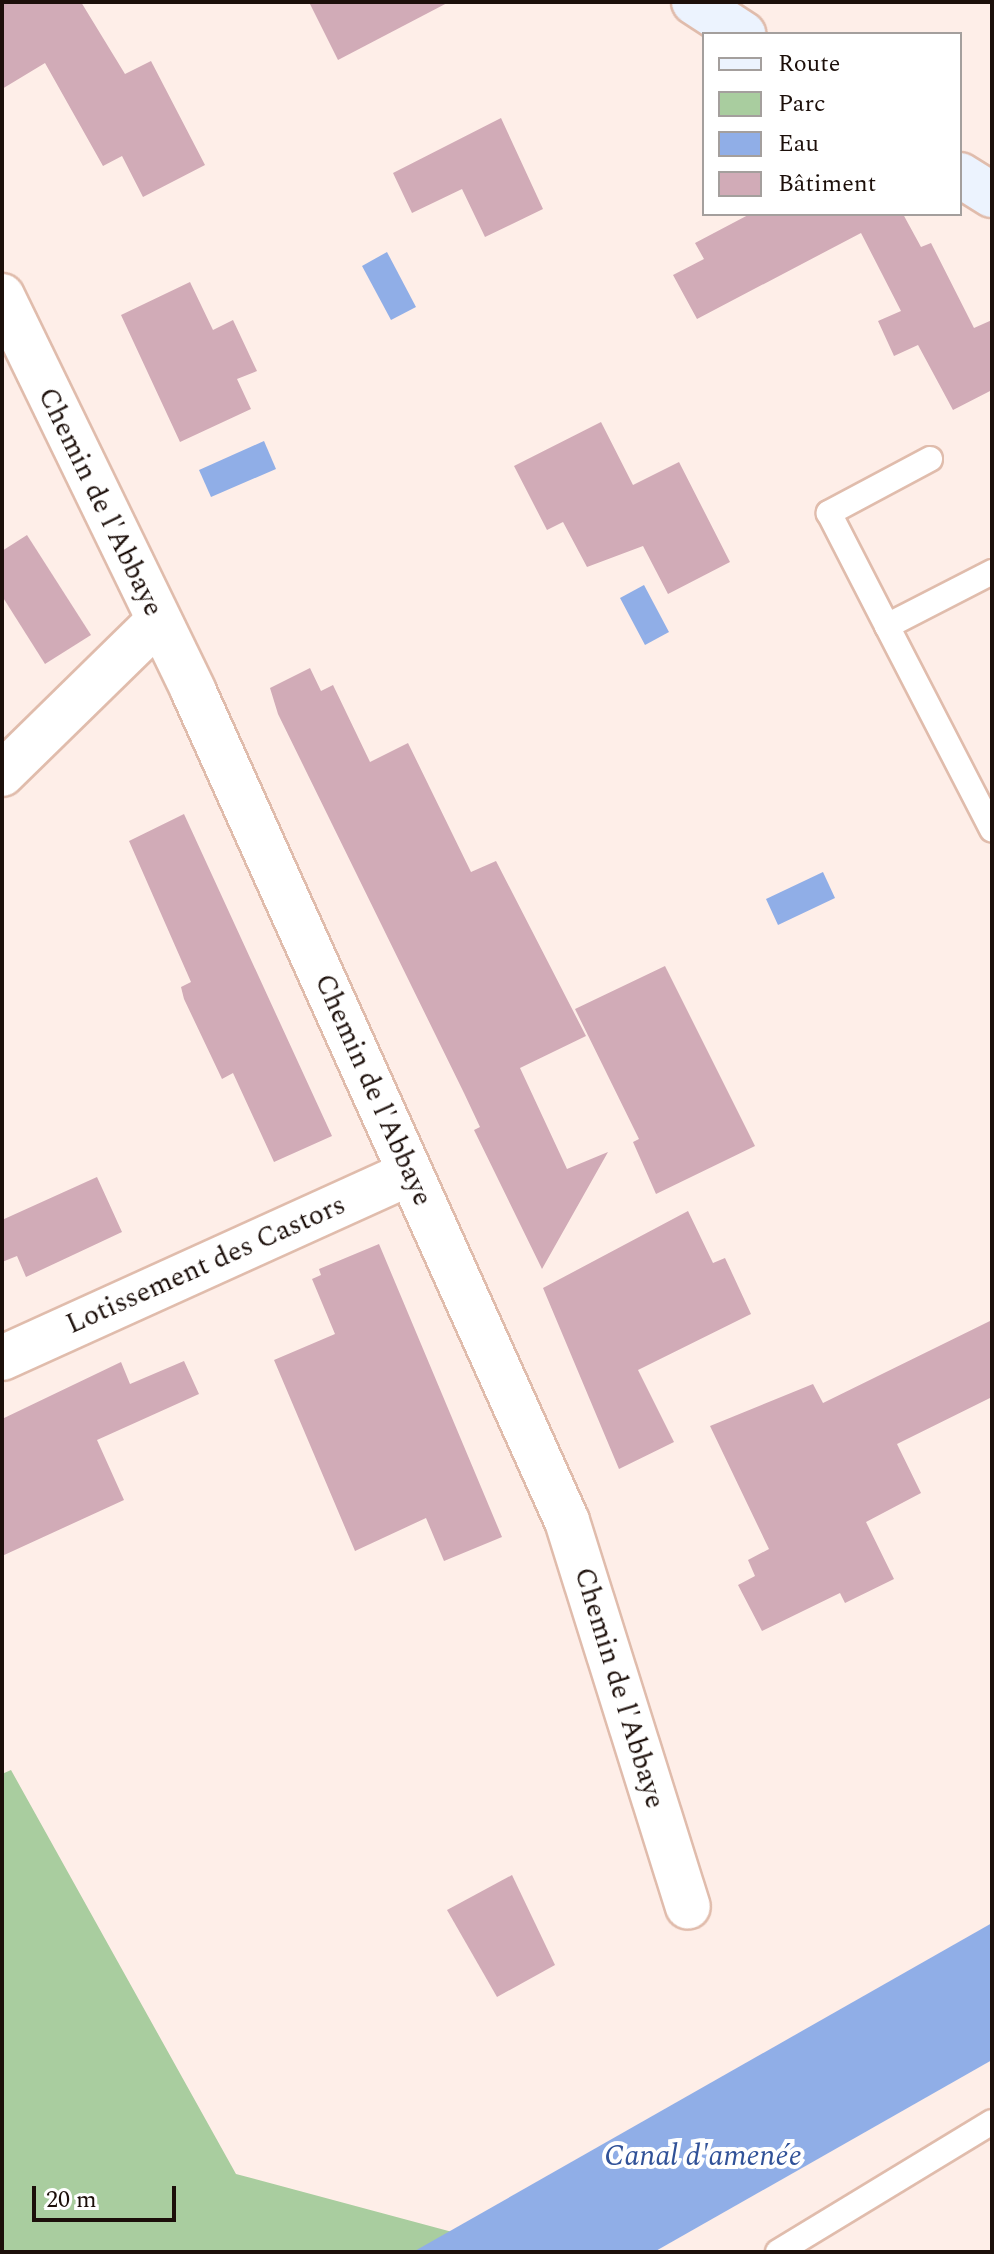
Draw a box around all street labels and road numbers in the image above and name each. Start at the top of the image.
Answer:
street label: Chemin de l'Abbaye [30,382,170,622]
street label: Chemin de l'Abbaye [307,969,439,1211]
street label: Lotissement des Castors [61,1188,351,1342]
street label: Chemin de l'Abbaye [566,1564,672,1812]

